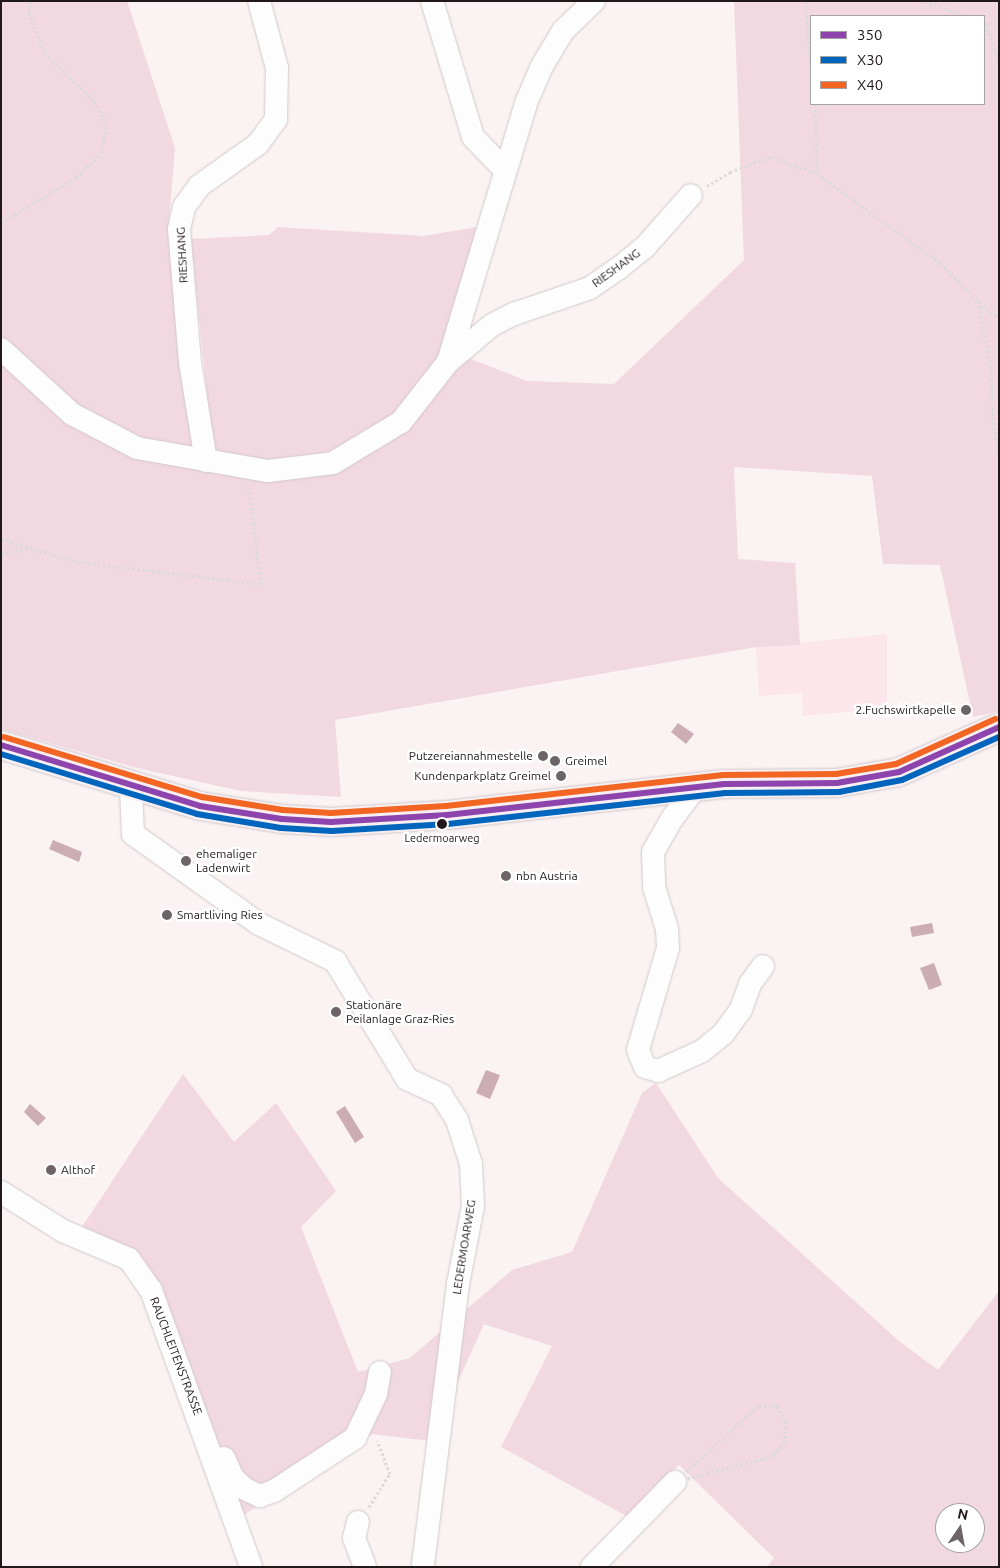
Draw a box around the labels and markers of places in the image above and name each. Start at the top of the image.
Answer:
place label: 2.Fuchswirtkapelle [855,703,956,717]
marker: 2.Fuchswirtkapelle [960,704,972,716]
place label: Putzereiannahmestelle [409,749,533,763]
marker: Putzereiannahmestelle [537,750,549,762]
place label: Greimel [565,754,607,768]
marker: Greimel [549,755,561,767]
place label: Kundenparkplatz Greimel [414,769,551,783]
marker: Kundenparkplatz Greimel [555,770,567,782]
marker: Ledermoarweg [437,819,447,829]
place label: Ledermoarweg [404,831,480,845]
place label: ehemaliger Ladenwirt [196,847,257,875]
marker: ehemaliger Ladenwirt [180,855,192,867]
place label: nbn Austria [516,869,578,883]
marker: nbn Austria [500,870,512,882]
place label: Smartliving Ries [177,908,263,922]
marker: Smartliving Ries [161,909,173,921]
place label: Stationäre Peilanlage Graz-Ries [346,998,454,1026]
marker: Stationäre Peilanlage Graz-Ries [330,1006,342,1018]
place label: Althof [61,1163,95,1177]
marker: Althof [45,1164,57,1176]

